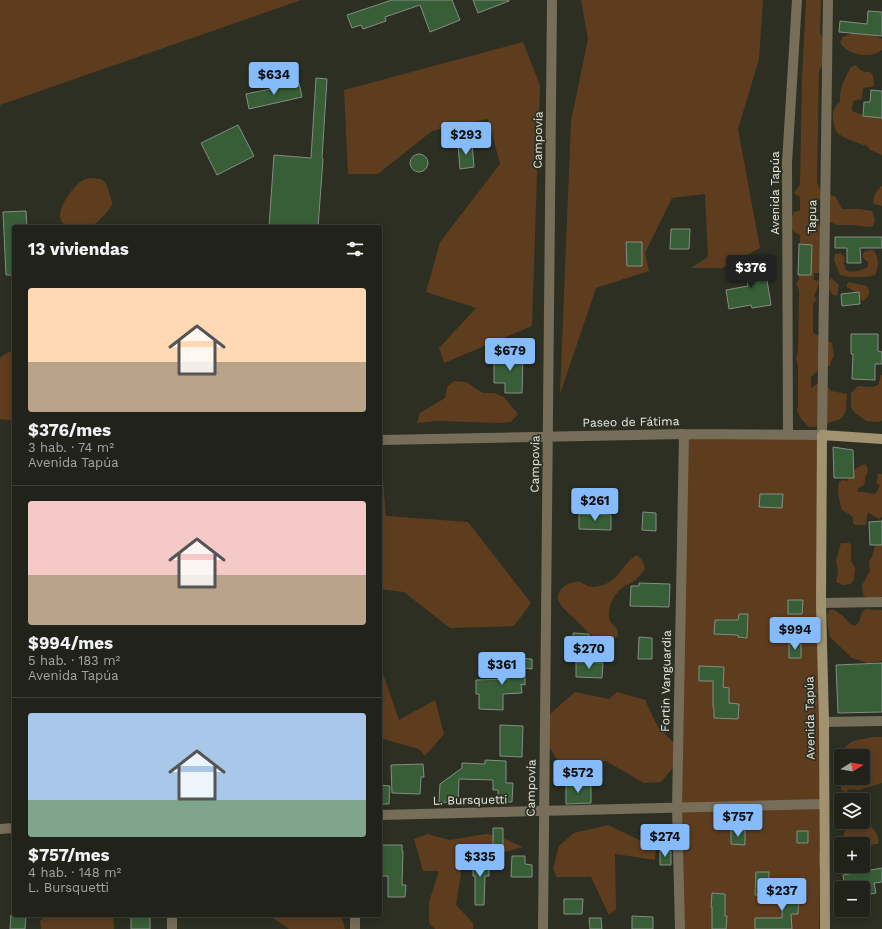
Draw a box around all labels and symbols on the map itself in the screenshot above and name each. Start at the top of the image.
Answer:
pin: $634 [250,62,298,96]
street label: Campovía [530,111,546,169]
pin: $293 [442,122,490,156]
street label: Avenida Tapúa [768,151,782,235]
street label: Tapua [805,199,819,234]
pin: $376 [727,255,775,289]
pin: $679 [486,338,534,372]
street label: Paseo de Fátima [582,414,680,430]
street label: Campovía [527,435,543,493]
pin: $261 [571,488,619,522]
pin: $994 [771,617,819,651]
street label: Fortin Vanguardia [658,630,674,732]
pin: $270 [565,636,613,670]
pin: $361 [478,652,526,686]
street label: Avenida Tapúa [802,676,818,760]
north arrow [834,749,870,785]
street label: Campovía [523,759,539,817]
pin: $572 [554,760,602,794]
street label: L. Bursquetti [432,792,508,808]
pin: $757 [714,804,762,838]
pin: $274 [641,824,689,858]
pin: $335 [456,844,504,878]
pin: $237 [758,878,806,912]

